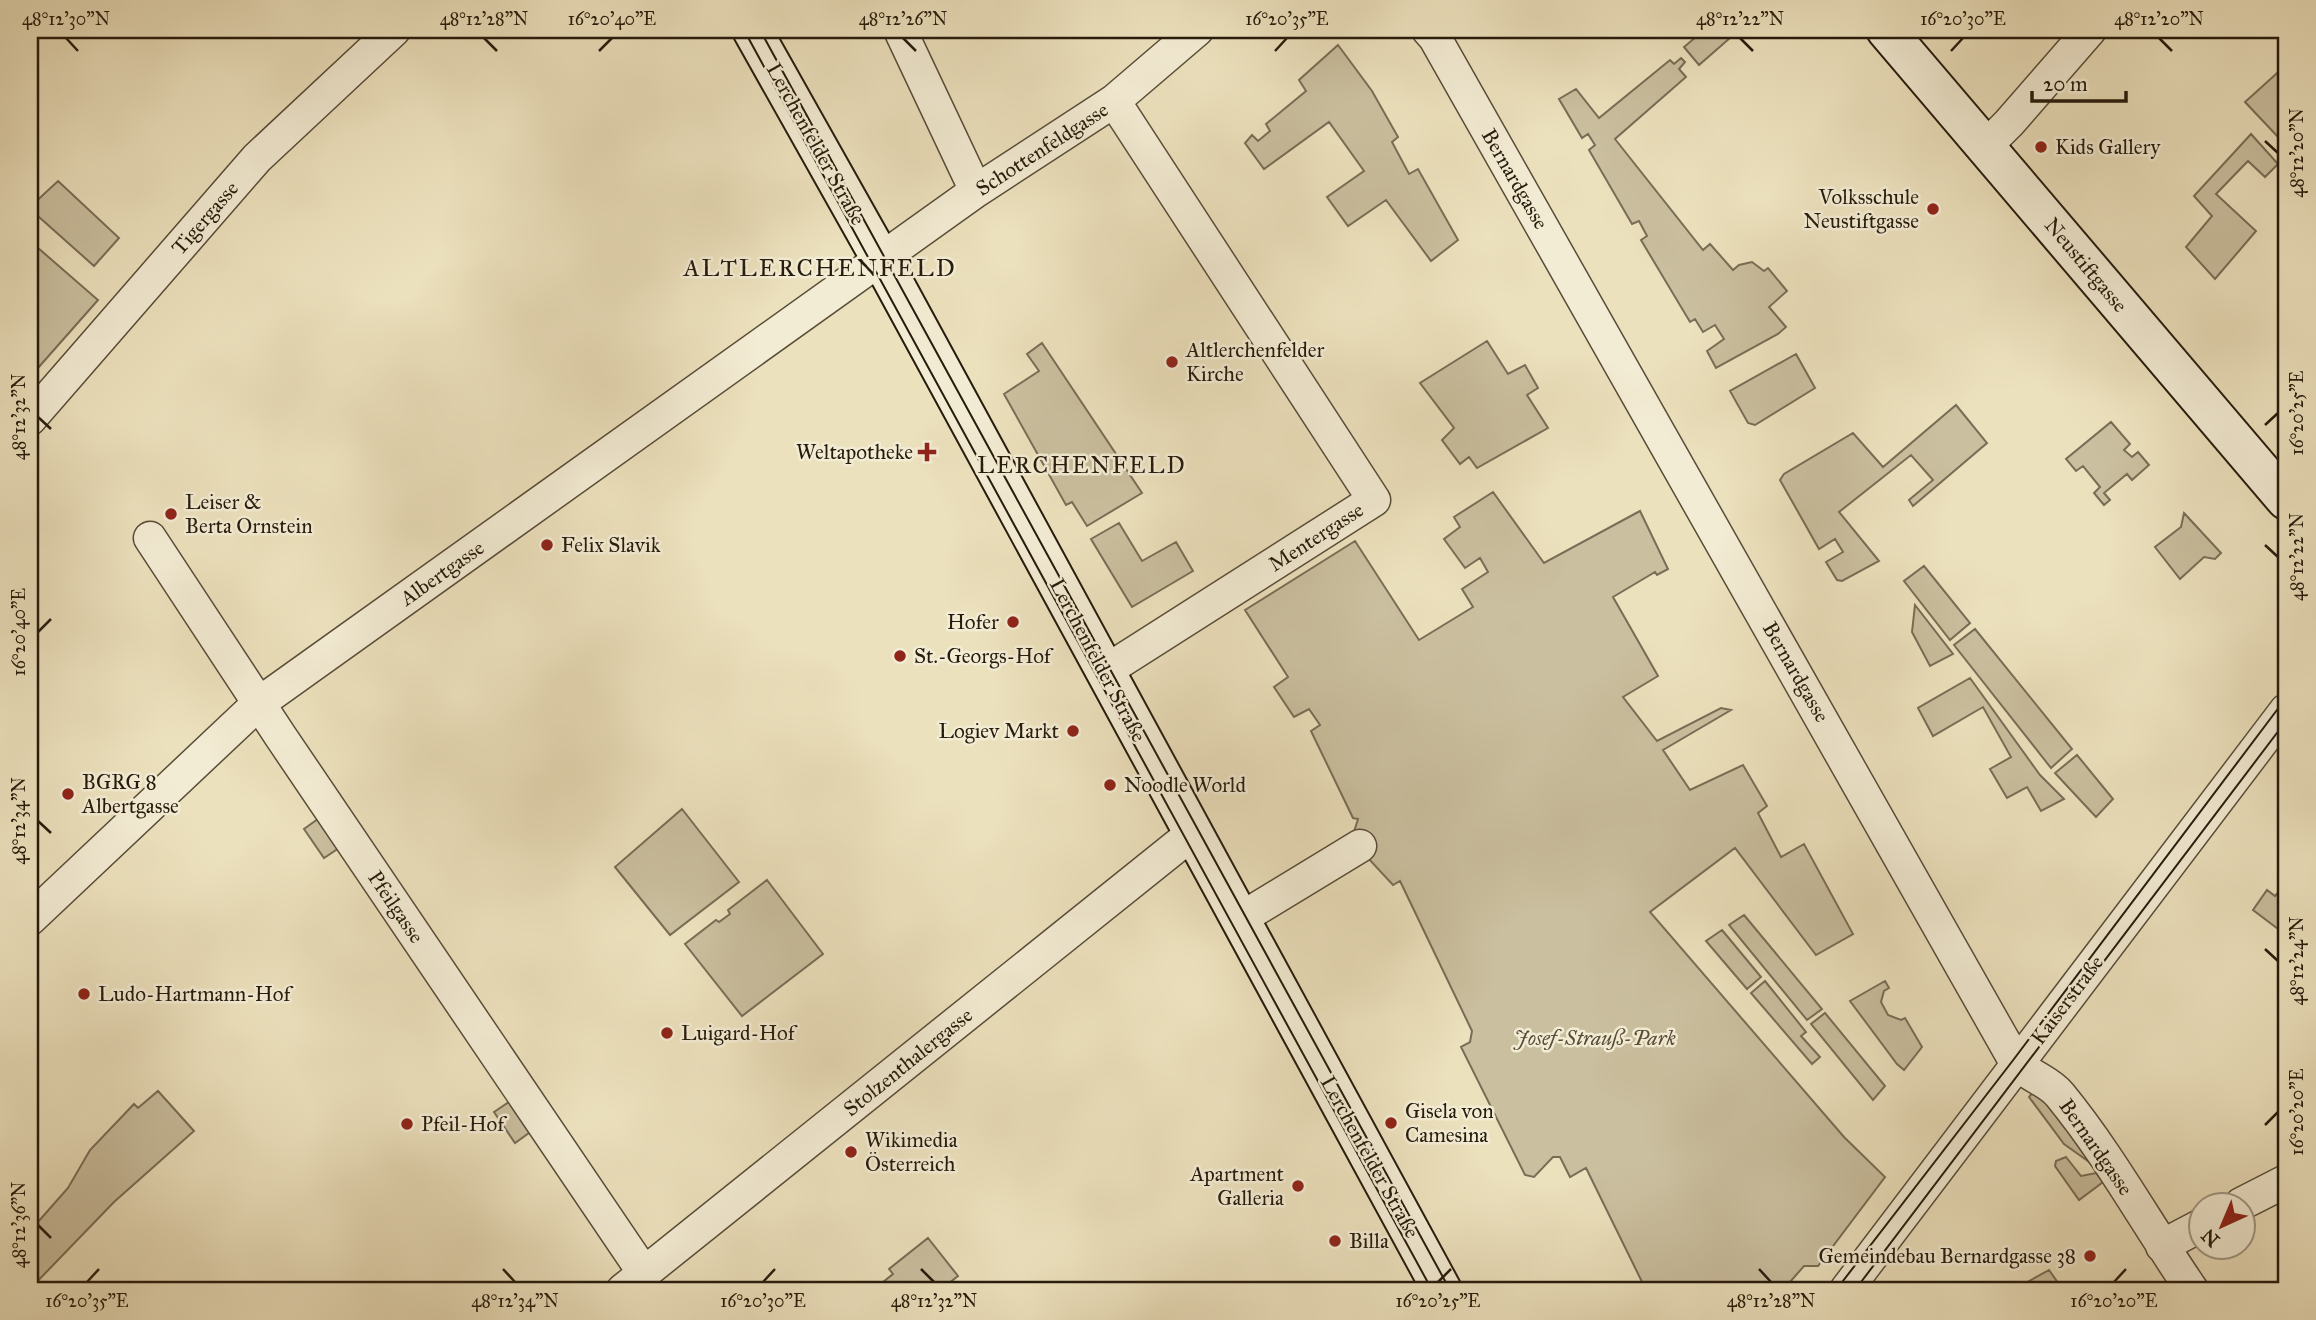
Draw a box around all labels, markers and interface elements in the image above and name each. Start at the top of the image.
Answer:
text: 48°12'30"N [22,8,110,30]
text: 48°12'28"N [440,8,528,30]
text: 16°20'40"E [568,8,656,30]
text: 48°12'26"N [859,8,947,30]
text: 16°20'35"E [1245,8,1329,30]
text: 48°12'22"N [1696,8,1784,30]
text: 16°20'30"E [1920,8,2006,30]
text: 48°12'20"N [2114,8,2204,30]
street label: Lerchenfelder Straße [761,58,871,230]
scale bar [2032,60,2127,104]
text: 20 m [2043,71,2088,97]
street label: Schottenfeldgasse [971,96,1113,202]
text: 48°12'20"N [2286,108,2308,198]
street label: Bernardgasse [1476,124,1554,234]
place label: Kids Gallery [2055,134,2161,160]
marker: Kids Gallery [2033,139,2049,155]
street label: Tigergasse [166,176,244,260]
place label: Volksschule Neustiftgasse [1803,184,1919,234]
marker: Volksschule Neustiftgasse [1925,201,1941,217]
street label: Neustiftgasse [2039,212,2133,318]
district label: ALTLERCHENFELD [682,253,957,283]
place label: Altlerchenfelder Kirche [1185,337,1324,387]
marker: Altlerchenfelder Kirche [1164,354,1180,370]
text: 16°20'25"E [2286,370,2308,456]
text: 48°12'32"N [8,374,30,460]
place label: Weltapotheke [796,439,913,465]
marker: Weltapotheke [919,444,935,460]
district label: LERCHENFELD [977,451,1187,479]
place label: Leiser & Berta Ornstein [185,489,313,539]
street label: Mentergasse [1264,496,1369,577]
marker: Leiser & Berta Ornstein [163,506,179,522]
text: 48°12'22"N [2286,513,2308,601]
place label: Felix Slavik [561,532,661,558]
street label: Albertgasse [394,534,489,612]
marker: Felix Slavik [539,537,555,553]
street label: Lerchenfelder Straße [1044,574,1152,746]
text: 16°20'40"E [8,588,30,676]
place label: Hofer [947,609,999,635]
marker: Hofer [1005,614,1021,630]
street label: Bernardgasse [1757,617,1835,727]
place label: St.-Georgs-Hof [914,643,1054,669]
marker: St.-Georgs-Hof [892,648,908,664]
place label: Logiev Markt [939,718,1060,744]
marker: Logiev Markt [1065,723,1081,739]
place label: BGRG 8 Albertgasse [81,769,179,819]
place label: Noodle World [1124,772,1246,798]
text: 48°12'34"N [8,777,30,865]
marker: Noodle World [1102,777,1118,793]
marker: BGRG 8 Albertgasse [60,786,76,802]
street label: Pfeilgasse [362,866,430,948]
text: 48°12'24"N [2286,916,2308,1006]
street label: Kaiserstraße [2025,950,2109,1050]
place label: Ludo-Hartmann-Hof [98,981,293,1007]
marker: Ludo-Hartmann-Hof [76,986,92,1002]
street label: Stolzenthalergasse [838,1002,978,1122]
place label: Luigard-Hof [681,1020,798,1046]
marker: Luigard-Hof [659,1025,675,1041]
park label: Josef-Strauß-Park [1513,1025,1676,1051]
text: 16°20'20"E [2286,1068,2308,1156]
street label: Lerchenfelder Straße [1315,1071,1425,1243]
street label: Bernardgasse [2053,1094,2139,1200]
place label: Gisela von Camesina [1405,1098,1494,1148]
place label: Pfeil-Hof [421,1111,507,1137]
marker: Gisela von Camesina [1383,1115,1399,1131]
marker: Pfeil-Hof [399,1116,415,1132]
place label: Wikimedia Österreich [865,1127,958,1177]
marker: Wikimedia Österreich [843,1144,859,1160]
place label: Apartment Galleria [1189,1161,1285,1211]
marker: Apartment Galleria [1290,1178,1306,1194]
text: 48°12'36"N [8,1182,30,1268]
north arrow [2186,1190,2256,1260]
text: N [2197,1224,2224,1252]
place label: Billa [1349,1228,1389,1254]
marker: Billa [1327,1233,1343,1249]
place label: Gemeindebau Bernardgasse 38 [1819,1243,2076,1269]
marker: Gemeindebau Bernardgasse 38 [2082,1248,2098,1264]
text: 16°20'35"E [45,1290,129,1312]
text: 48°12'34"N [471,1290,559,1312]
text: 16°20'30"E [720,1290,806,1312]
text: 48°12'32"N [891,1290,977,1312]
text: 16°20'25"E [1395,1290,1481,1312]
text: 48°12'28"N [1727,1290,1815,1312]
text: 16°20'20"E [2070,1290,2158,1312]

